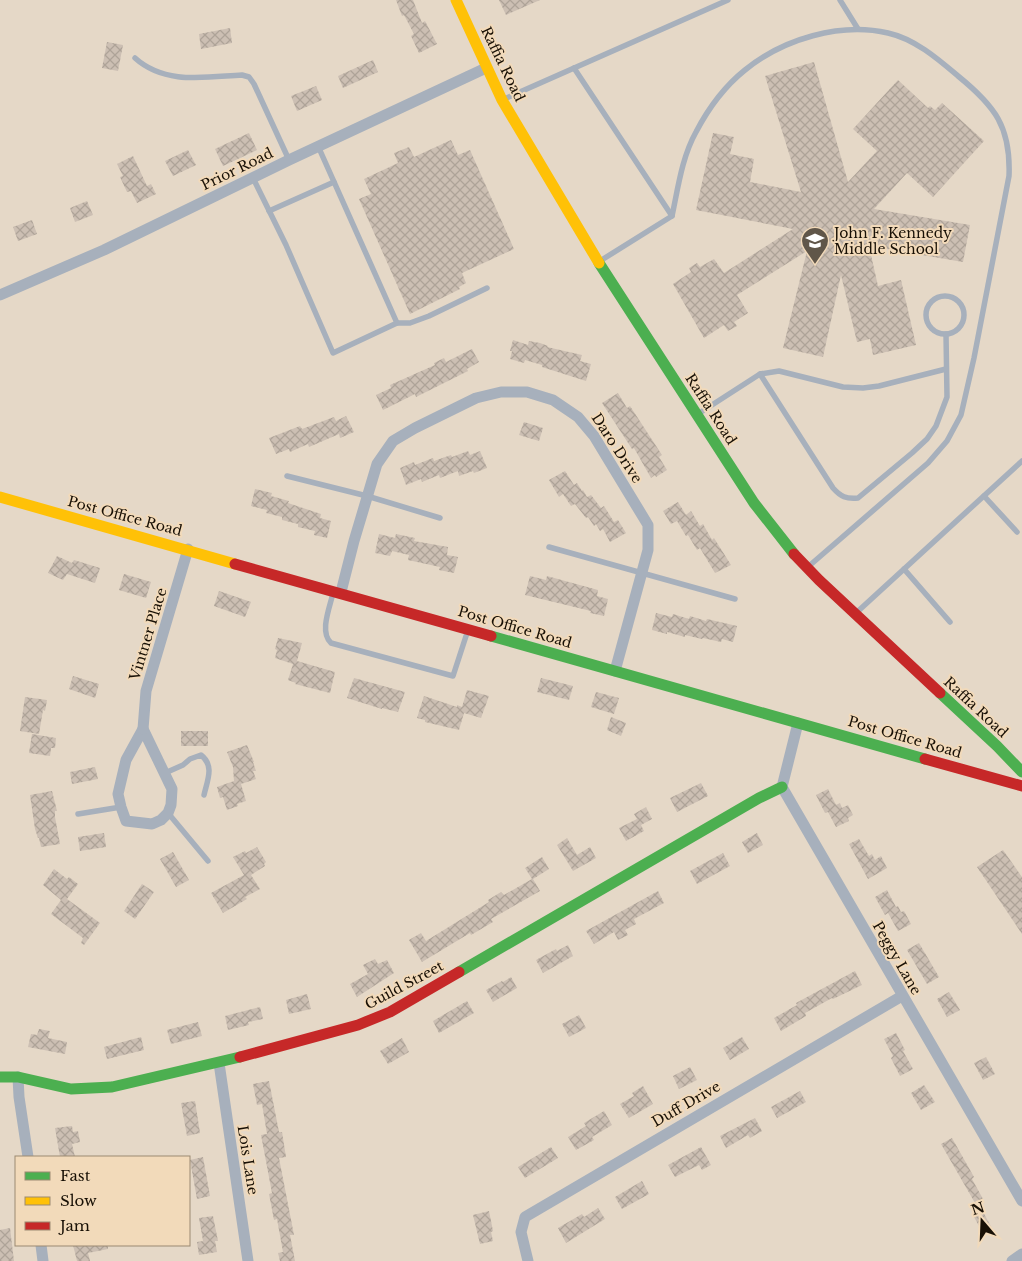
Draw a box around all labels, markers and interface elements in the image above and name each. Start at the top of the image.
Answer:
street label: Raffia Road [477,24,529,105]
street label: Prior Road [198,144,276,194]
place label: John F. Kennedy Middle School [832,224,952,258]
school or university icon: John F. Kennedy Middle School [800,226,830,265]
street label: Raffia Road [681,370,741,448]
street label: Daro Drive [588,410,646,486]
street label: Post Office Road [66,492,185,540]
street label: Vintner Place [125,585,171,683]
street label: Post Office Road [456,602,575,652]
street label: Raffia Road [940,673,1012,742]
street label: Post Office Road [846,712,965,762]
street label: Peggy Lane [869,918,925,998]
street label: Guild Street [362,956,447,1013]
street label: Duff Drive [649,1077,723,1131]
street label: Lois Lane [234,1124,262,1196]
legend [15,1156,190,1246]
text: Fast [60,1166,91,1185]
text: Slow [60,1191,97,1210]
north arrow [957,1196,1007,1246]
text: N [969,1198,987,1219]
text: Jam [58,1216,90,1235]

